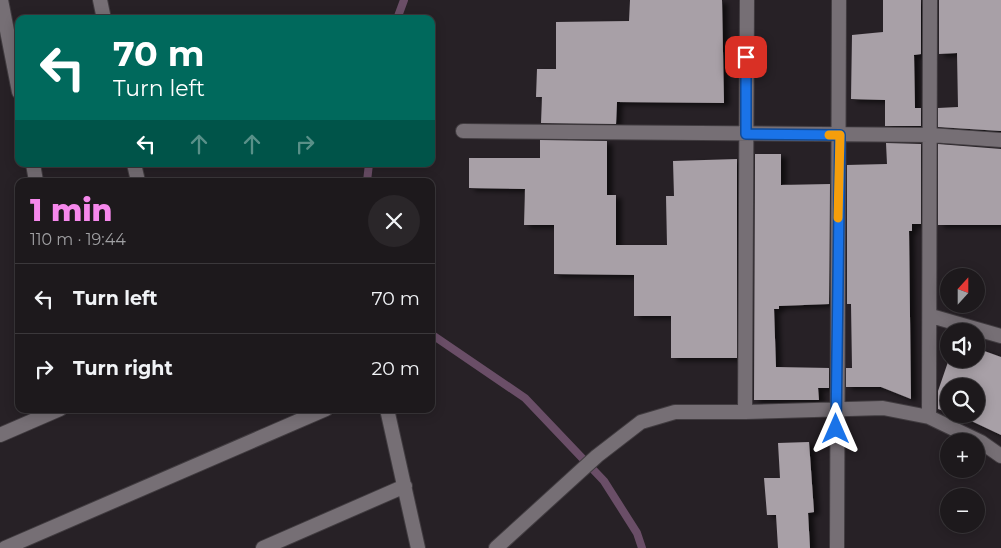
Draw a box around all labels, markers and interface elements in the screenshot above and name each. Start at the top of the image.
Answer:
text: 70 m [113,32,204,75]
icon: left [30,35,95,100]
pin [725,36,767,78]
icon: arrive [732,43,760,71]
text: Turn left [113,75,205,102]
icon: left [132,130,160,158]
icon: ahead [185,130,213,158]
icon: ahead [238,130,266,158]
icon: right [291,130,319,158]
text: 1 min [30,192,113,229]
button: close [368,195,420,247]
text: 110 m · 19:44 [30,230,126,249]
north arrow [940,268,985,312]
map controls [940,268,985,533]
icon: left [30,285,58,313]
text: Turn left [73,287,158,310]
text: 70 m [371,287,420,310]
button: sound [940,323,985,368]
icon: right [30,355,58,383]
text: Turn right [73,357,173,380]
text: 20 m [372,357,420,380]
button: search [940,378,985,423]
position arrow [809,402,861,454]
button: + [940,433,985,478]
button: − [940,488,985,533]

